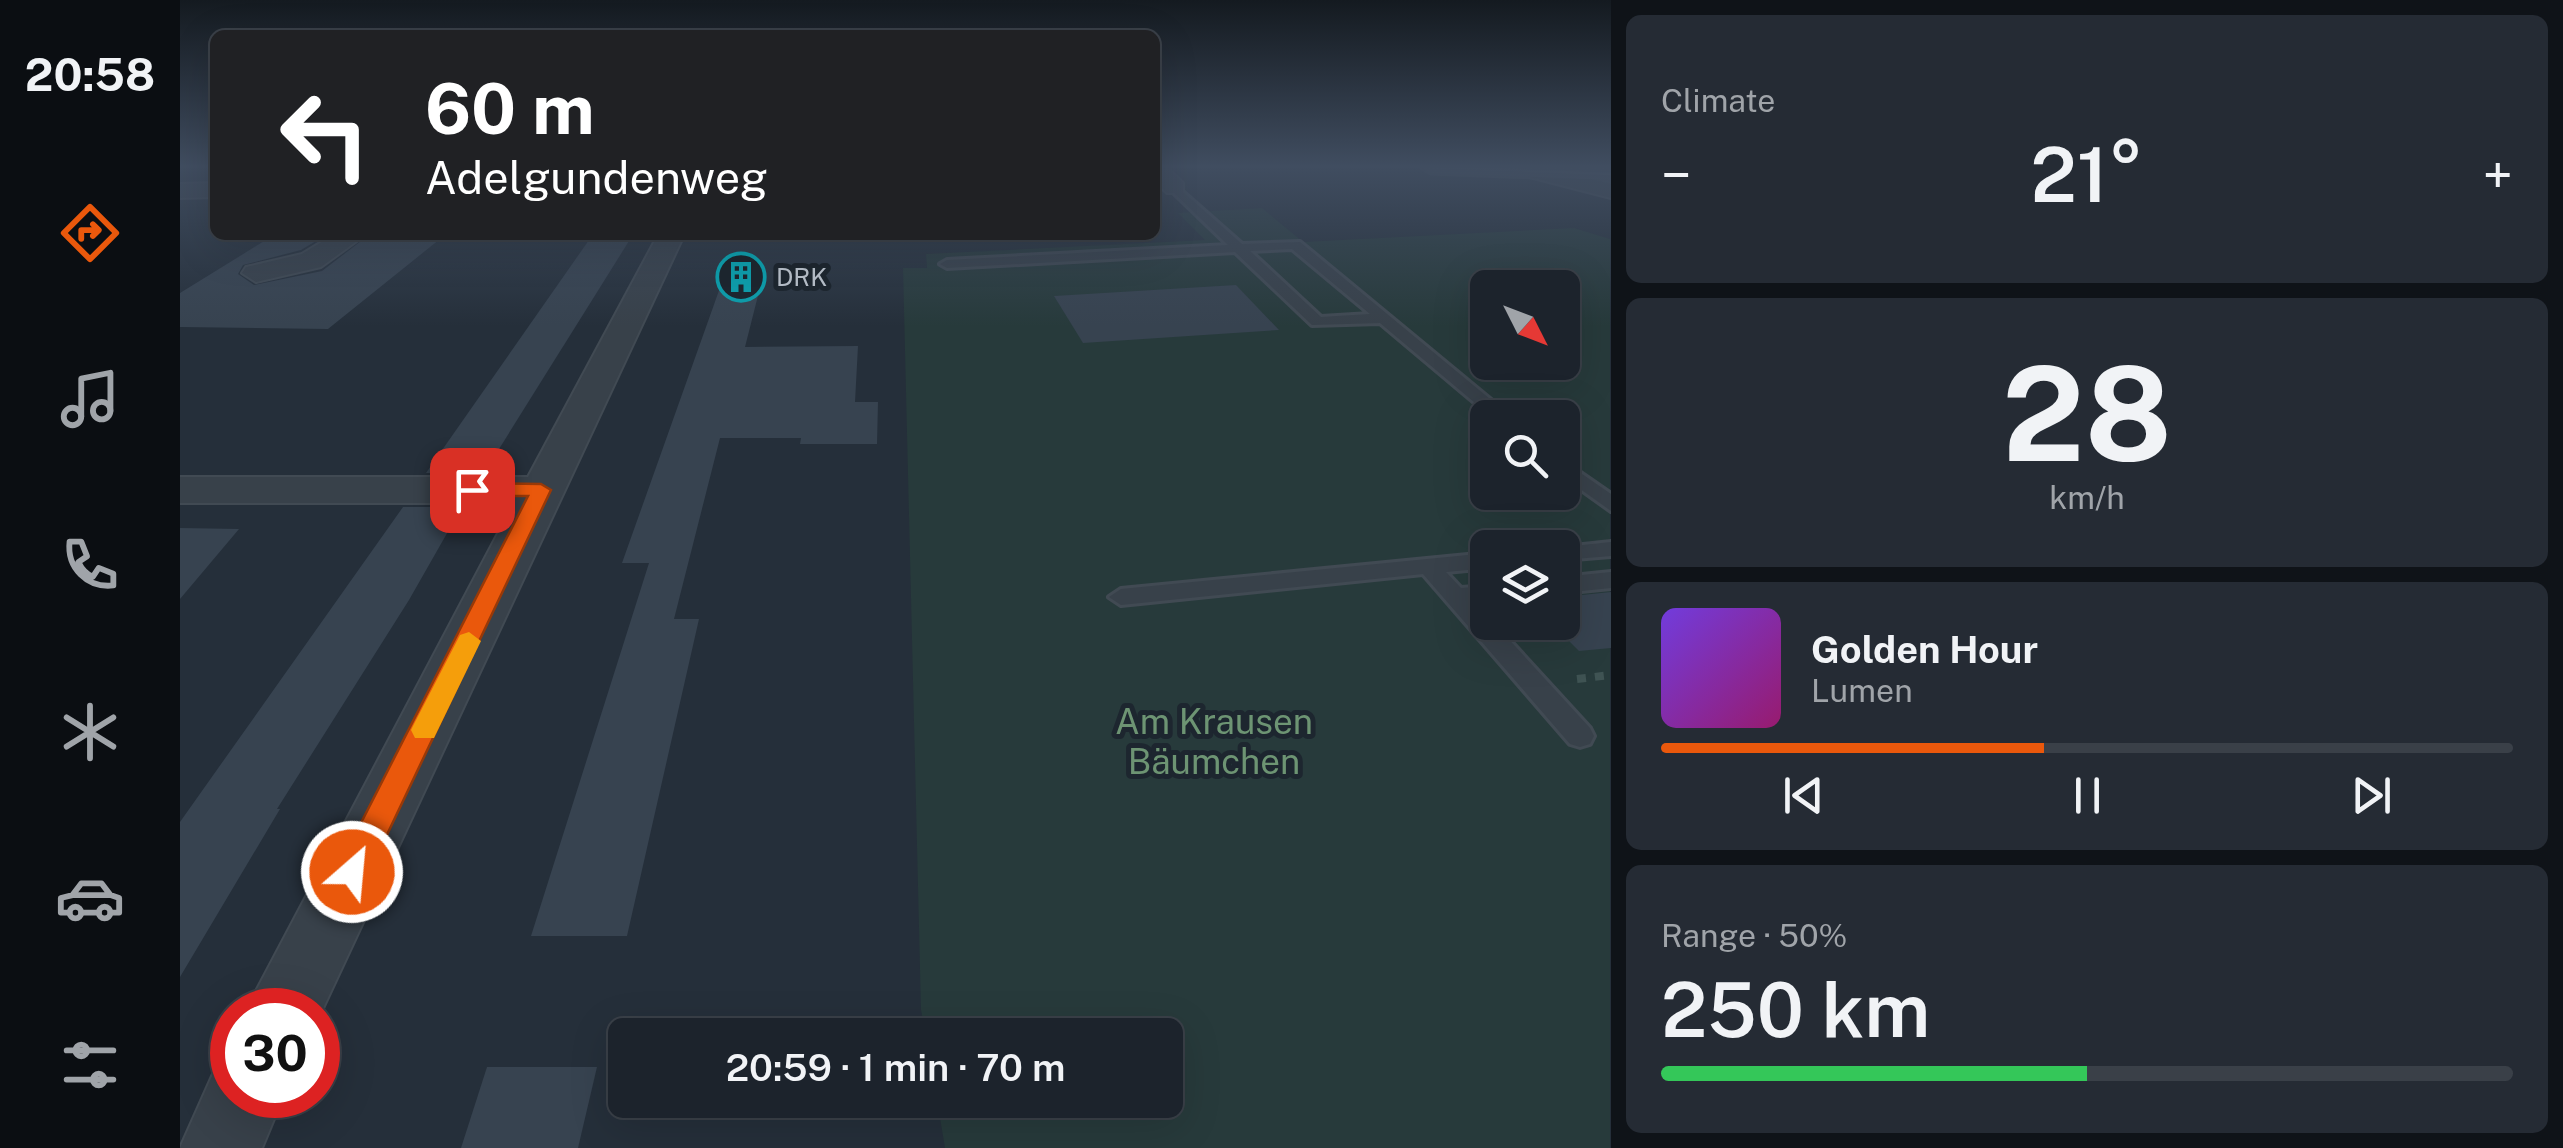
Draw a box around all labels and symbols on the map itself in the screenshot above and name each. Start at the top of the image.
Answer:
building icon: DRK [715,251,767,303]
place label: DRK [776,262,827,292]
north arrow [1470,270,1580,380]
pin [430,448,515,533]
park label: Am Krausen Bäumchen [1115,701,1313,782]
position arrow [300,820,404,924]
speed limit sign: 30 [210,988,340,1118]

